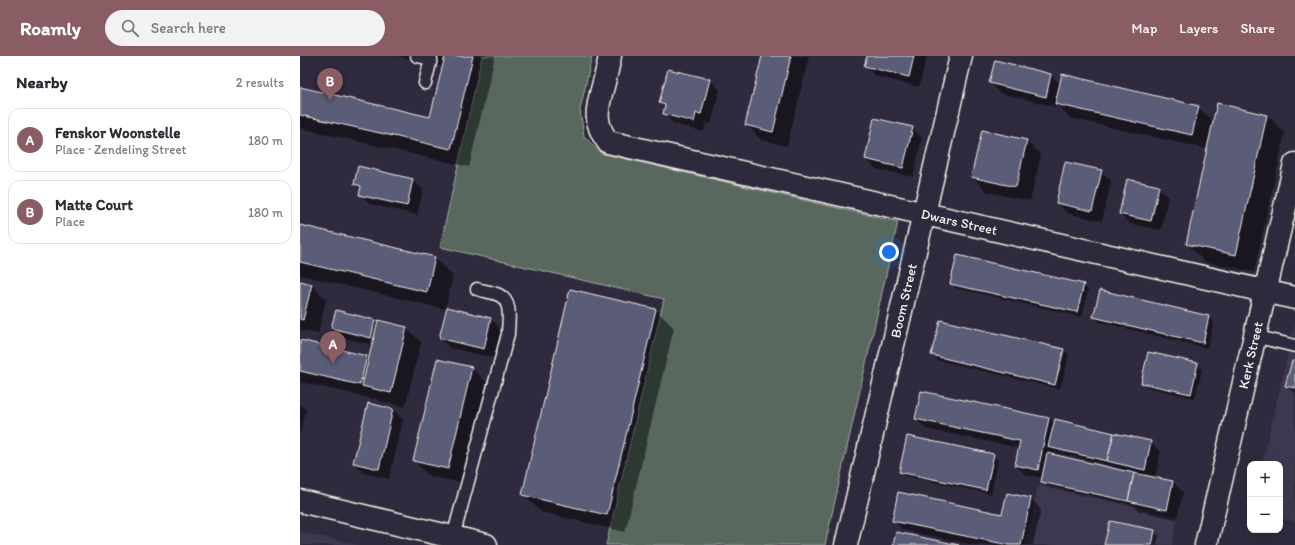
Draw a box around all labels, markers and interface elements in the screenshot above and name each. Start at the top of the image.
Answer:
search box [105,10,385,46]
text: Roamly [20,17,81,40]
icon: search [119,17,141,39]
text: Search here [151,19,226,37]
text: Map [1132,20,1157,37]
text: Layers [1179,20,1218,37]
text: Share [1240,20,1275,37]
pin: B [317,68,343,101]
text: Nearby [16,72,68,92]
text: 2 results [236,75,284,90]
text: Fenskor Woonstelle [55,124,181,142]
text: A [26,133,34,148]
text: 180 m [248,133,283,148]
text: Place · Zendeling Street [55,142,186,157]
text: Matte Court [55,196,133,214]
text: B [26,205,34,220]
text: 180 m [248,205,283,220]
street label: Dwars Street [919,205,999,239]
text: Place [55,214,85,229]
your location [879,242,899,262]
street label: Boom Street [887,262,920,339]
street label: Kerk Street [1234,320,1266,391]
pin: A [320,331,346,364]
map controls [1247,461,1283,533]
button: + [1247,461,1283,497]
button: − [1247,497,1283,533]

